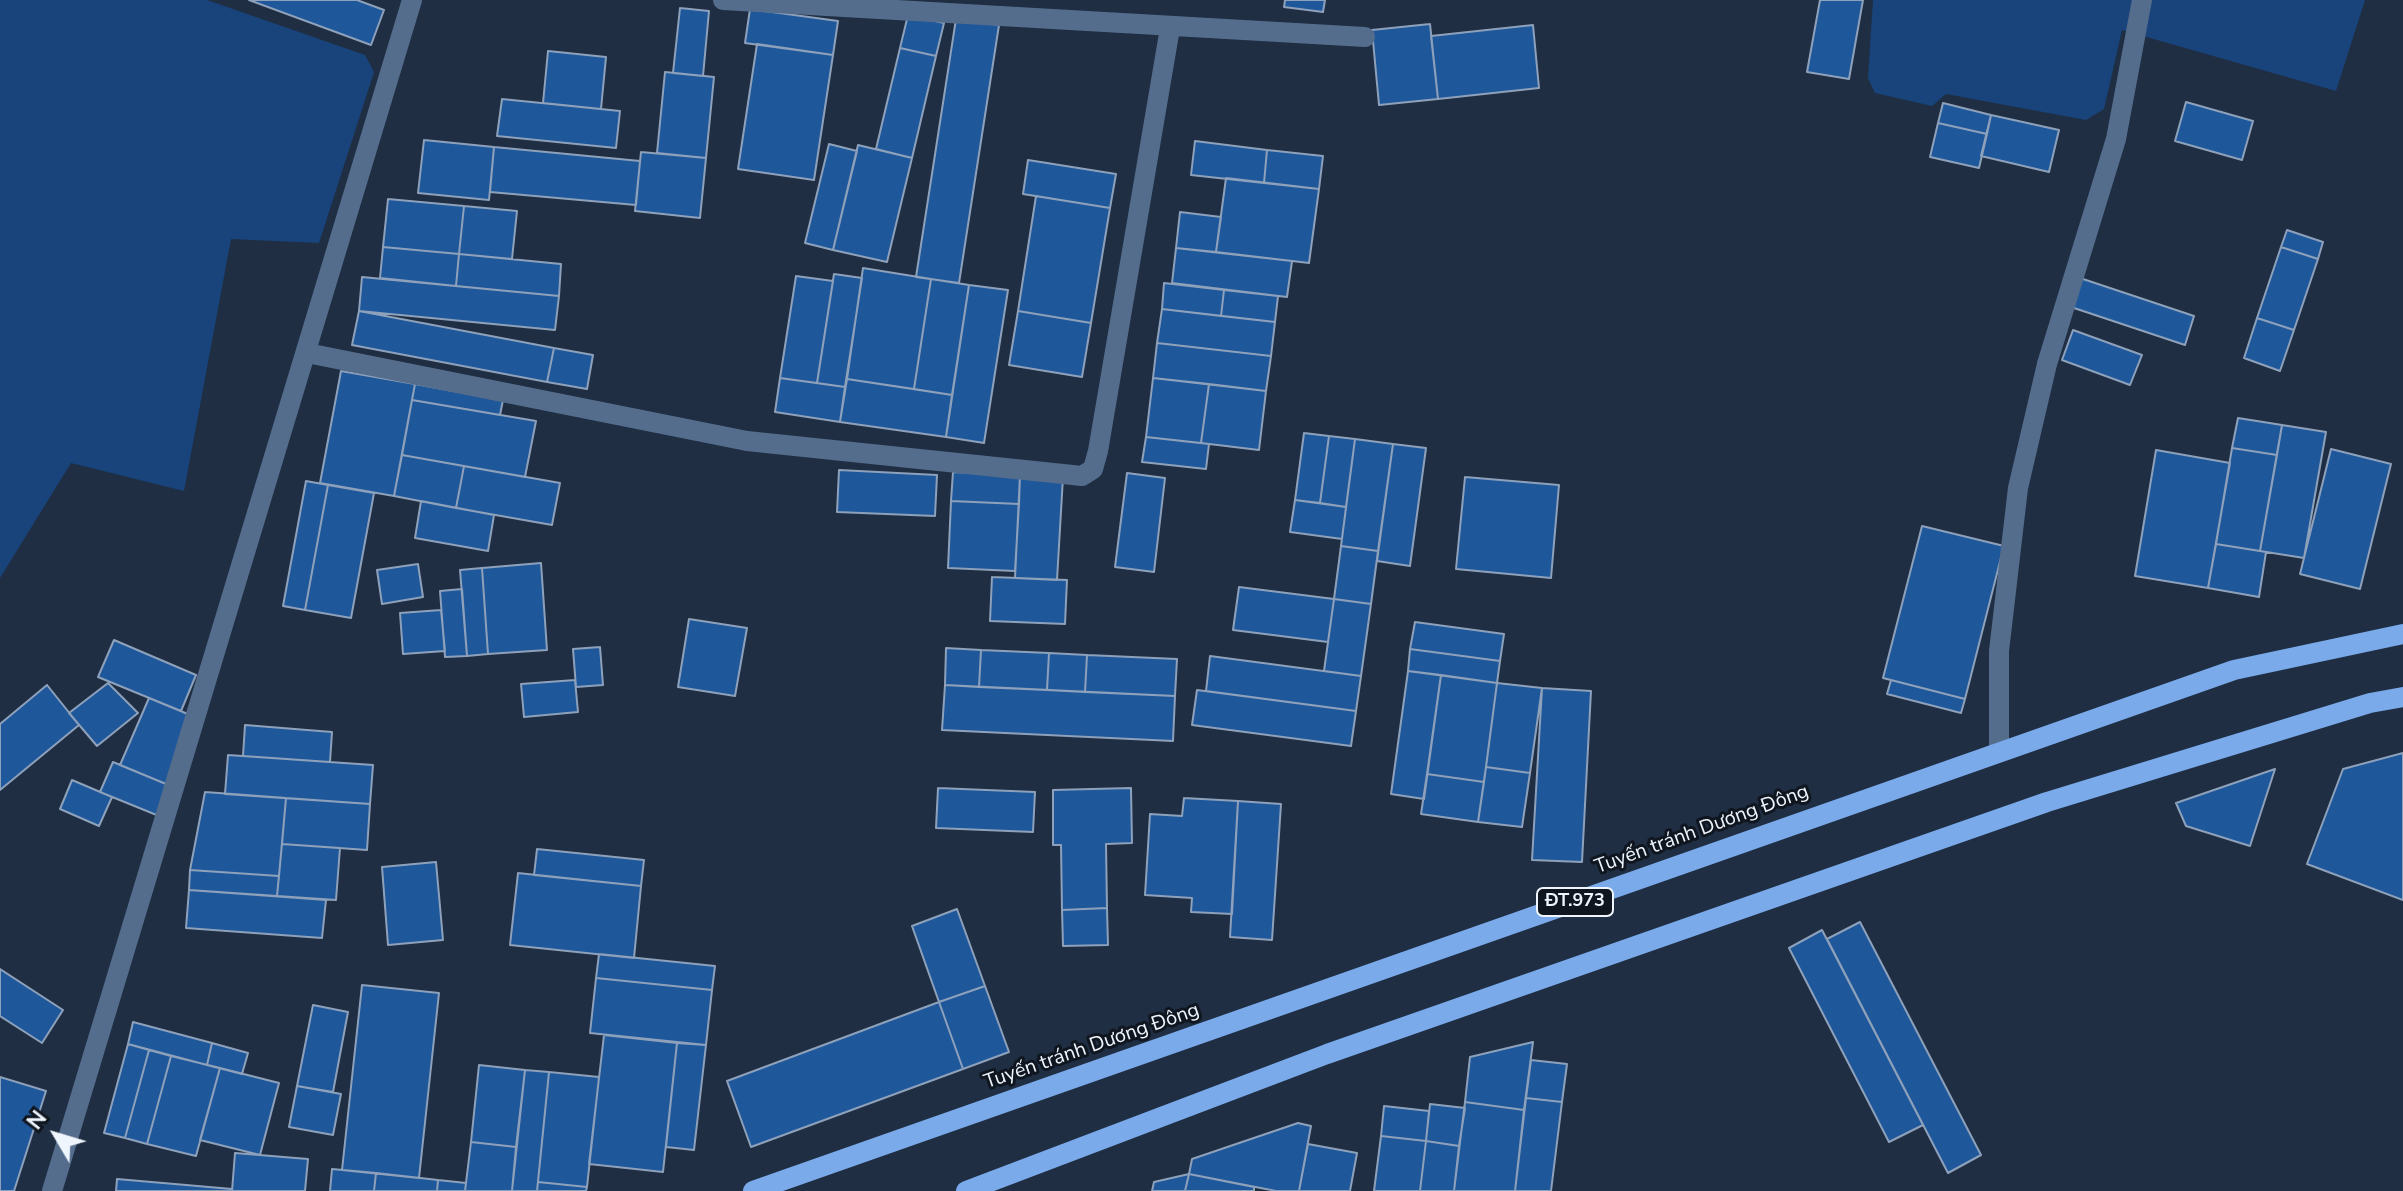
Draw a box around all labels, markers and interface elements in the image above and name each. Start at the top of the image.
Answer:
street label: Tuyến tránh Dương Đông [1592,780,1812,880]
road number: ĐT.973 [1537,888,1613,916]
street label: Tuyến tránh Dương Đông [981,999,1203,1095]
north arrow [16,1095,96,1175]
text: N [20,1105,54,1136]

